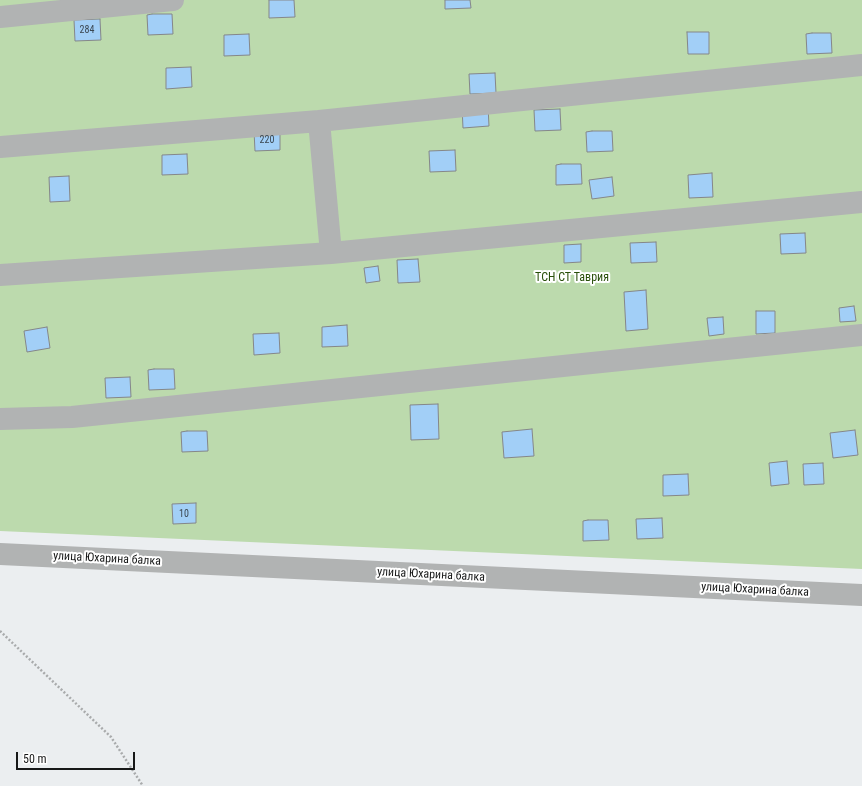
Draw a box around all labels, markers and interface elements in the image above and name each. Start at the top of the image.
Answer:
house number: 284 [80,24,94,36]
house number: 220 [260,134,274,146]
park label: ТСН СТ Таврия [535,271,609,285]
house number: 10 [179,508,189,520]
street label: улица Юхарина балка [53,549,161,569]
street label: улица Юхарина балка [377,565,485,585]
street label: улица Юхарина балка [701,580,809,600]
scale bar [18,744,137,770]
text: 50 m [23,752,47,766]

